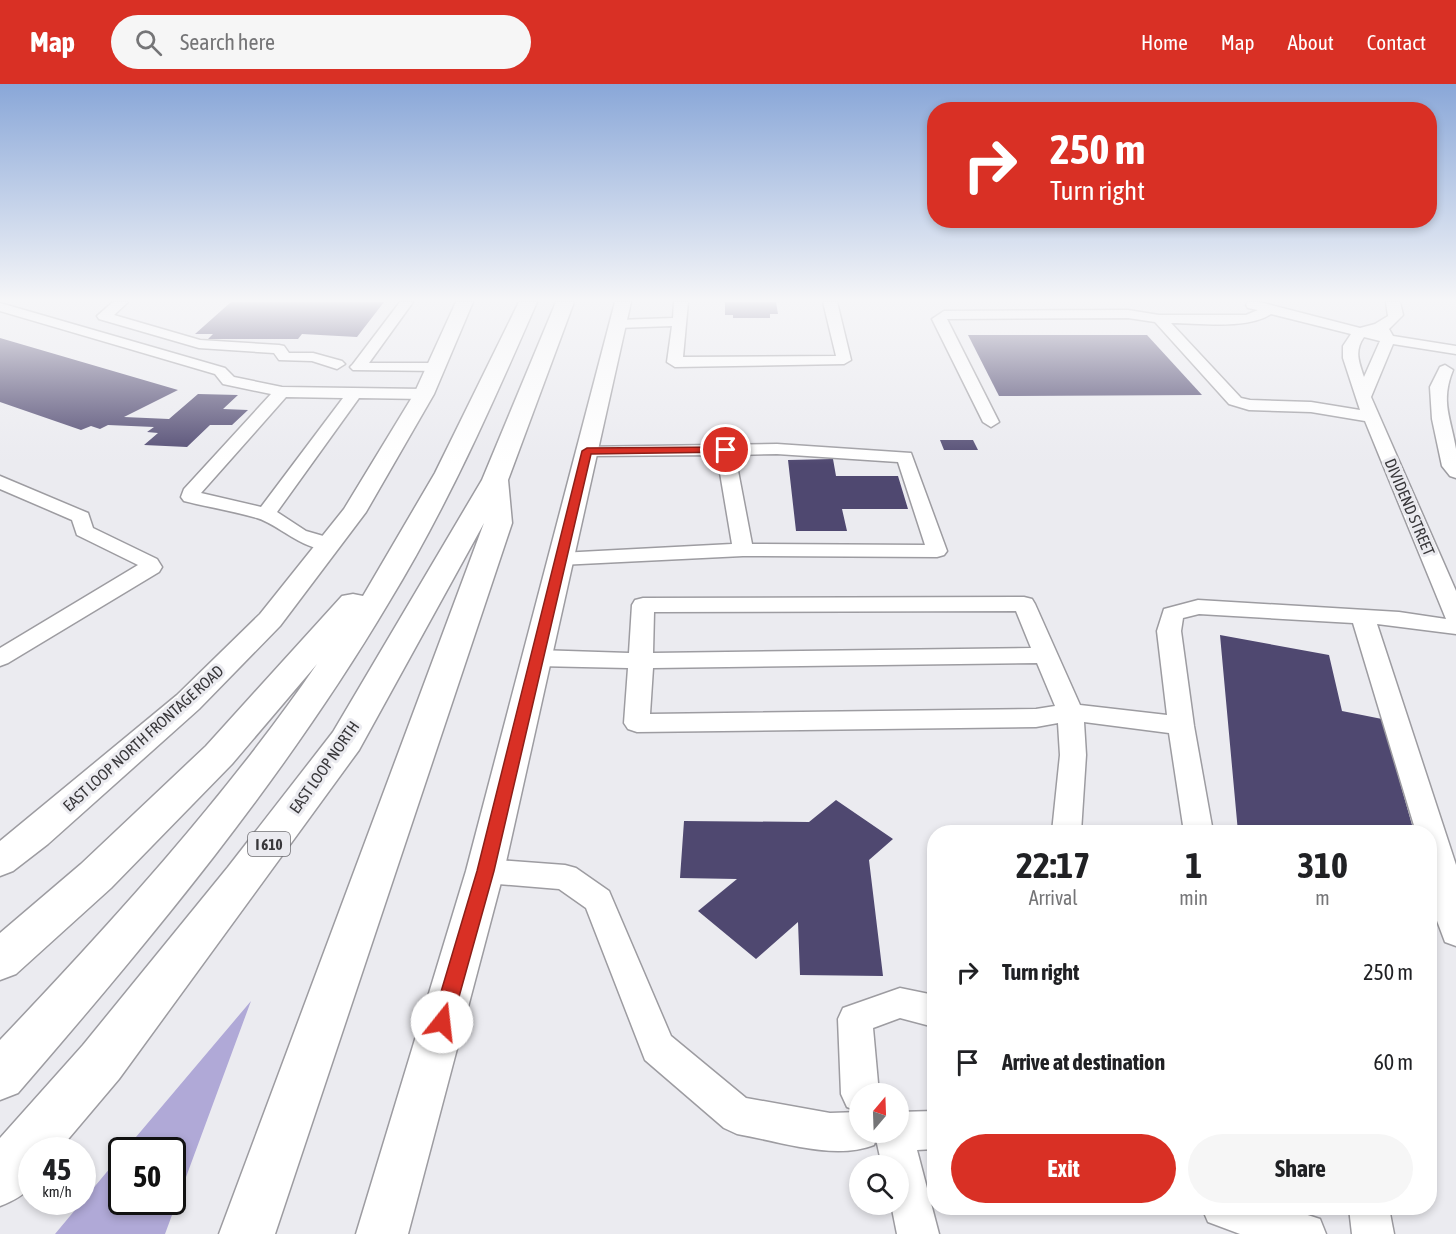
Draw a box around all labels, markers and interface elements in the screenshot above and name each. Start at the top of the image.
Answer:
search box [111,15,531,69]
text: Map [30,26,75,58]
icon: search [132,26,165,59]
text: Search here [180,29,275,55]
text: Home [1141,30,1188,54]
text: Map [1221,30,1255,54]
text: About [1288,30,1334,54]
text: Contact [1367,30,1426,54]
text: 250 m [1050,125,1145,173]
icon: right [951,126,1029,204]
text: Turn right [1050,175,1145,206]
pin [700,424,751,475]
icon: arrive [709,433,742,466]
street label: DIVIDEND STREET [1381,456,1439,558]
street label: EAST LOOP NORTH FRONTAGE ROAD [59,661,227,815]
street label: EAST LOOP NORTH [286,717,362,817]
road number: I 610 [248,832,290,856]
text: 22:17 [1016,844,1090,886]
text: 1 [1185,844,1202,886]
text: 310 [1297,844,1348,886]
text: Arrival [1029,886,1078,909]
text: min [1179,886,1208,909]
text: m [1315,886,1330,909]
icon: right [951,956,984,989]
text: Turn right [1002,959,1079,985]
text: 250 m [1363,959,1413,985]
position arrow [410,990,474,1054]
icon: arrive [951,1046,984,1079]
text: Arrive at destination [1002,1049,1165,1075]
text: 60 m [1373,1049,1413,1075]
north arrow [849,1083,909,1143]
map controls [849,1083,909,1215]
button: Exit [951,1134,1176,1203]
button: Share [1188,1134,1413,1203]
speed limit sign: 50 [108,1137,186,1215]
text: 45 [43,1152,71,1186]
button: search [849,1155,909,1215]
text: km/h [42,1183,72,1200]

